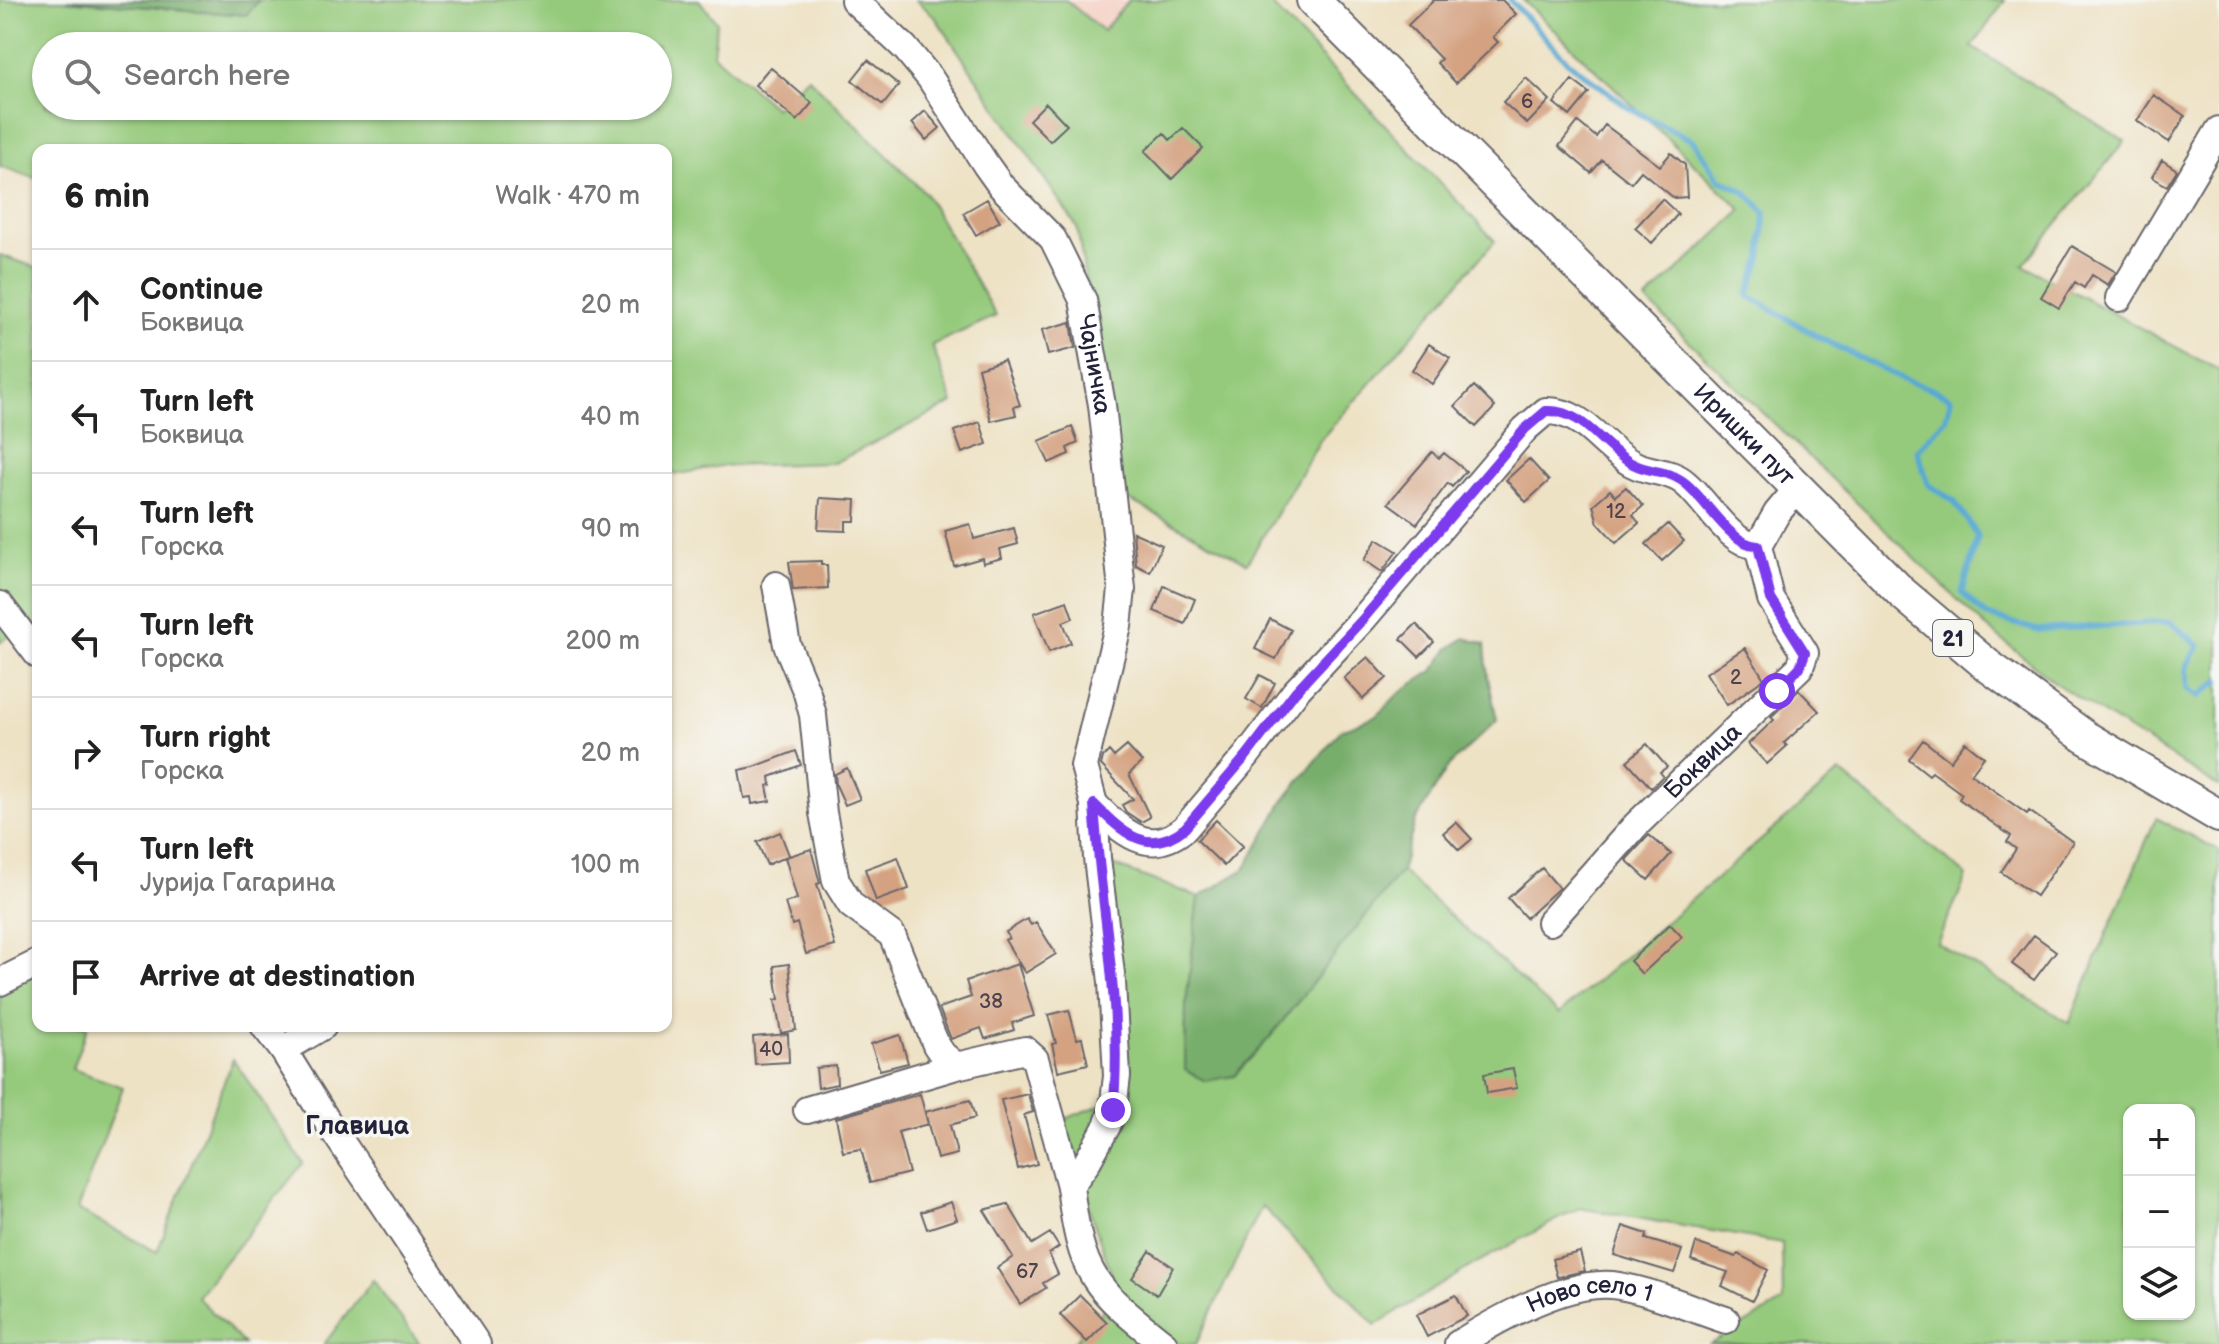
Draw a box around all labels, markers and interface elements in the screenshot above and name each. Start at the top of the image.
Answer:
search box [32,32,672,120]
icon: search [60,54,104,98]
text: Search here [124,58,290,94]
house number: 6 [1521,90,1533,114]
text: 6 min [64,176,150,217]
text: Walk · 470 m [495,181,640,212]
text: Continue [140,272,263,308]
icon: ahead [64,283,108,327]
text: 20 m [581,290,640,321]
text: Боквица [140,308,244,339]
street label: Чајничка [1071,312,1117,416]
street label: Иришки пут [1687,377,1801,492]
text: Turn left [140,384,254,420]
icon: left [64,395,108,439]
text: 40 m [580,402,640,433]
text: Боквица [140,420,244,451]
text: Turn left [140,496,254,532]
house number: 12 [1606,500,1626,524]
icon: left [64,507,108,551]
text: 90 m [581,514,640,545]
text: Горска [140,532,224,563]
text: Turn left [140,608,254,644]
icon: left [64,619,108,663]
road number: 21 [1933,620,1973,656]
text: 200 m [566,626,640,657]
text: Горска [140,644,224,675]
house number: 2 [1730,666,1742,690]
route start [1759,673,1795,709]
street label: Боквица [1658,717,1748,805]
text: Turn right [140,720,271,756]
icon: right [64,731,108,775]
text: 20 m [581,738,640,769]
text: Горска [140,756,224,787]
text: Turn left [140,832,254,868]
icon: left [64,843,108,887]
text: 100 m [571,850,640,881]
text: Јурија Гагарина [140,868,336,899]
icon: arrive [64,955,108,999]
text: Arrive at destination [140,959,416,995]
house number: 38 [979,990,1003,1014]
house number: 40 [759,1038,783,1062]
route end [1095,1092,1131,1128]
map controls [2123,1104,2195,1320]
button: + [2123,1104,2195,1176]
district label: Главица [305,1111,410,1142]
button: − [2123,1176,2195,1248]
button: layers [2123,1248,2195,1320]
house number: 67 [1016,1260,1038,1284]
street label: Ново село 1 [1522,1271,1656,1319]

